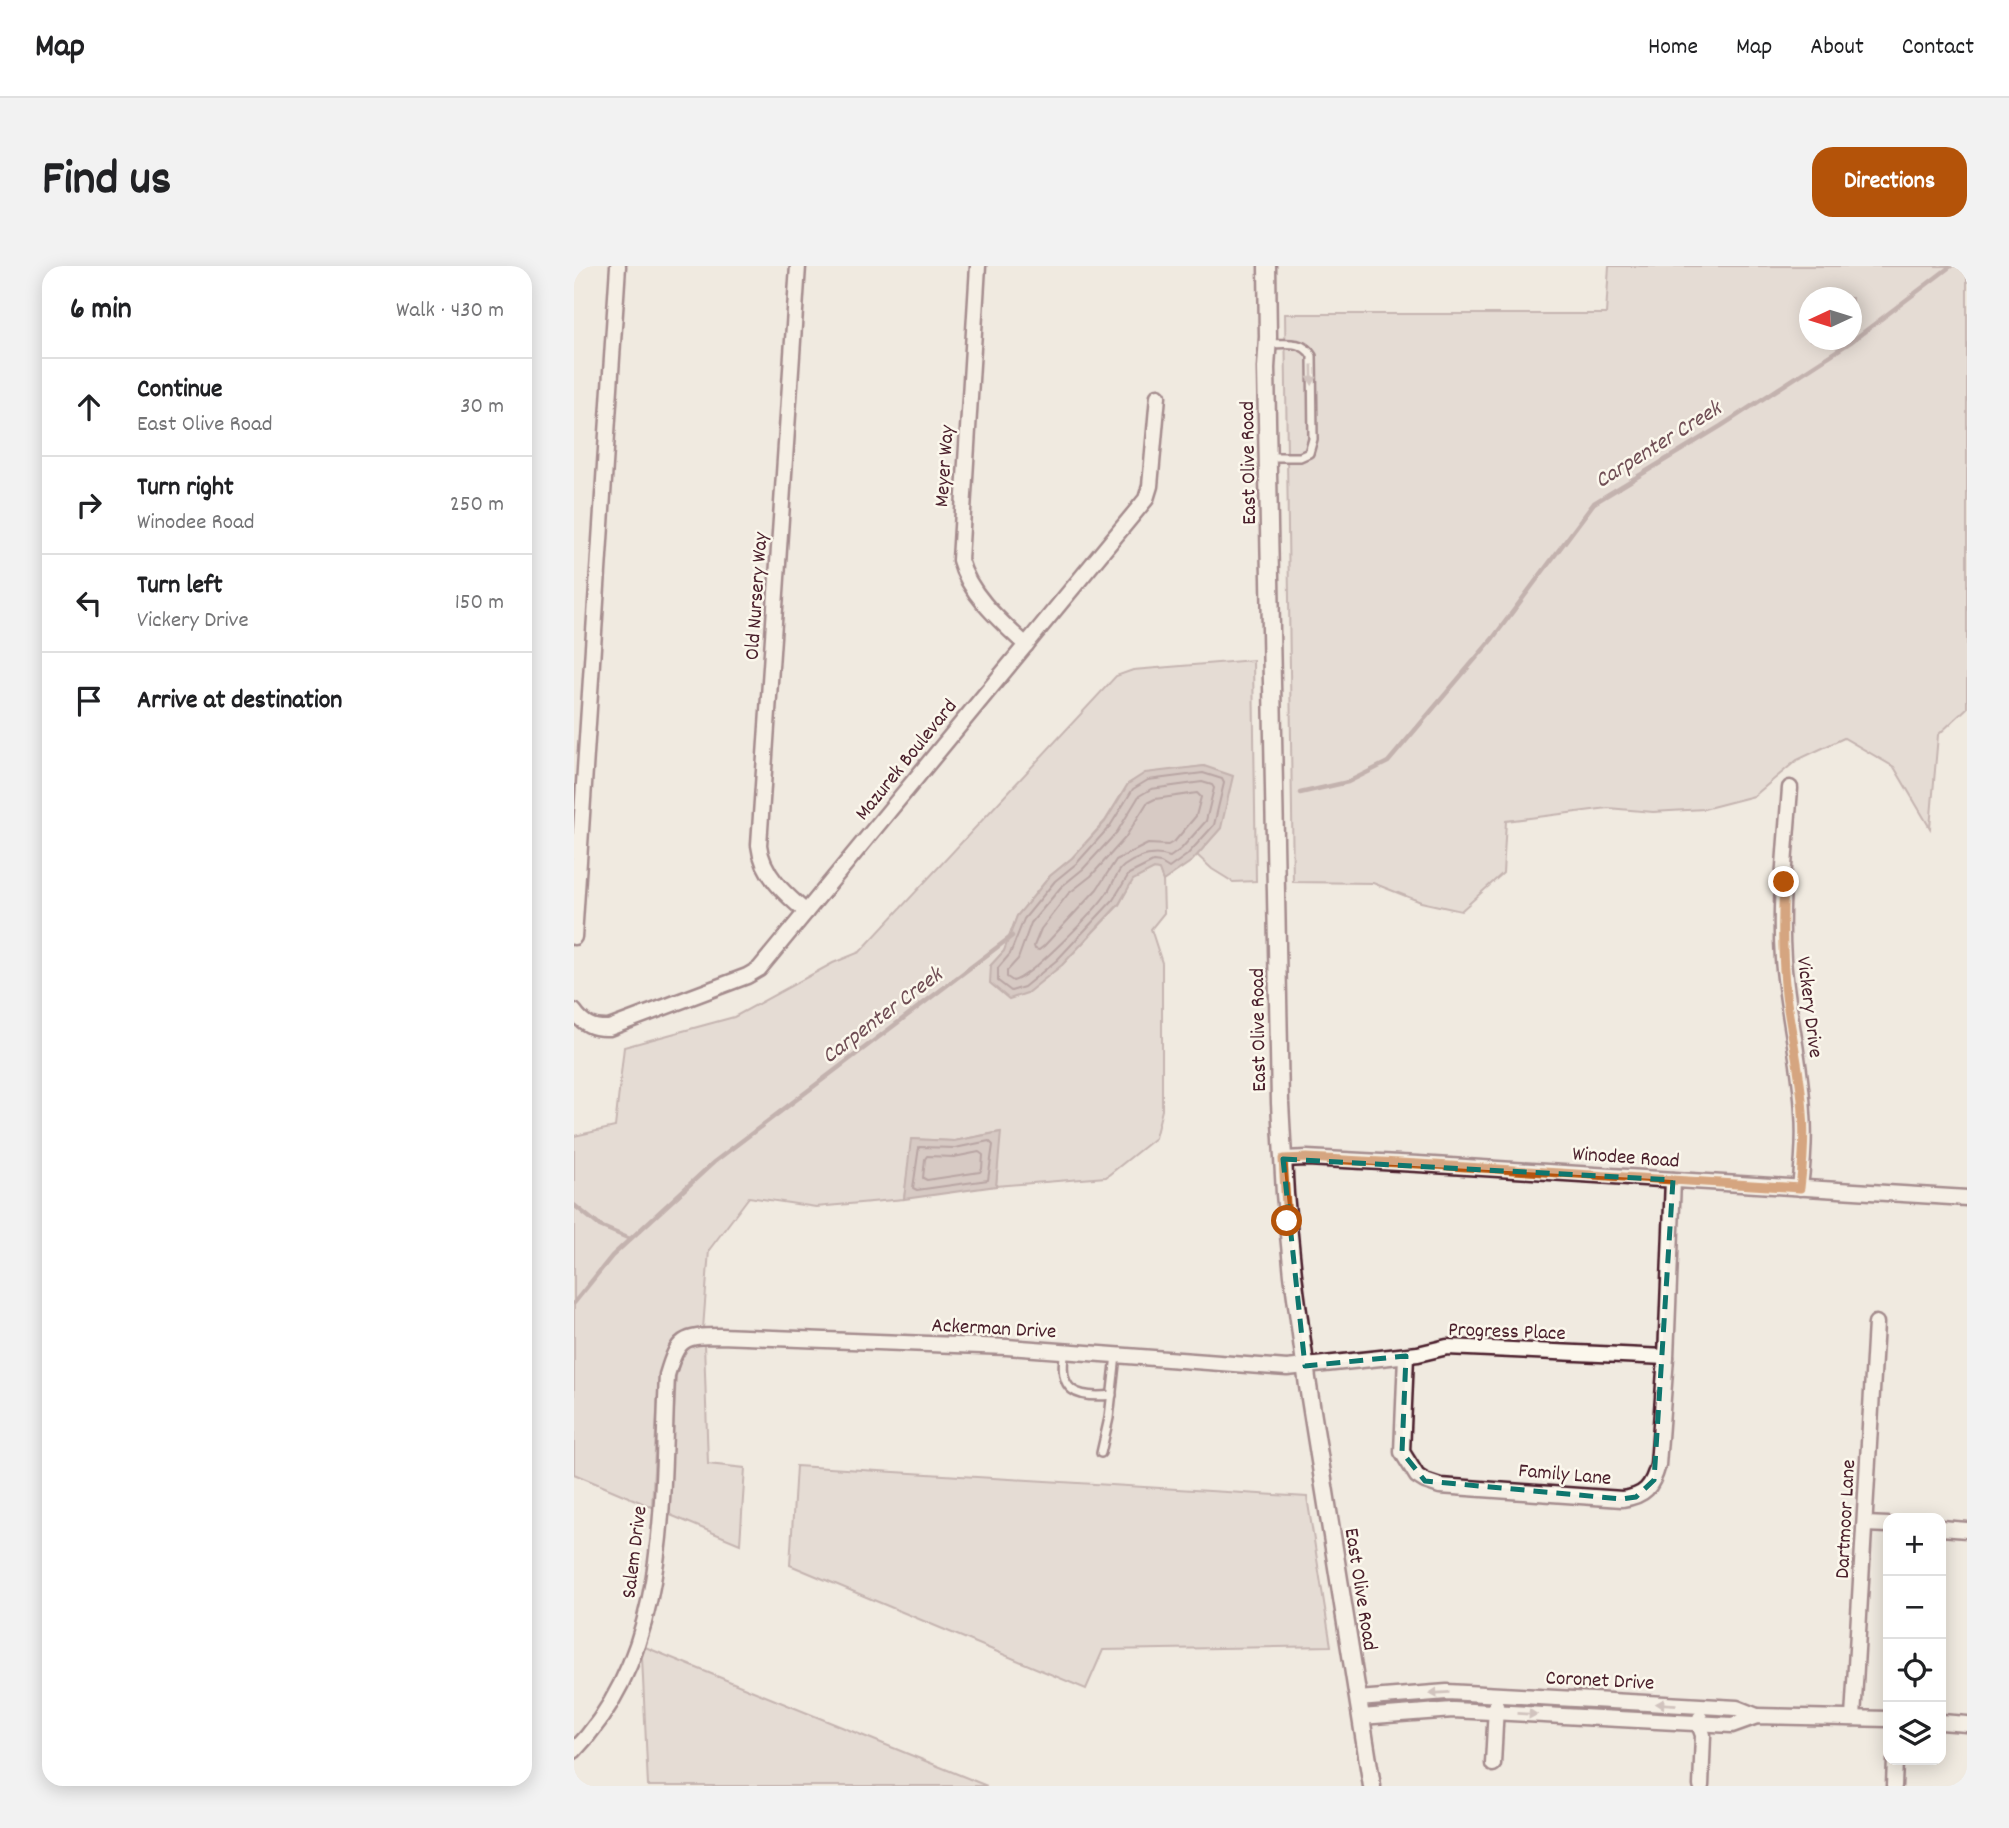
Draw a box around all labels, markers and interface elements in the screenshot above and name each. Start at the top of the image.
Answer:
text: Map [35,25,85,72]
text: Home [1648,31,1698,65]
text: Map [1736,31,1772,65]
text: About [1810,31,1864,65]
text: Contact [1902,31,1974,65]
text: Find us [42,147,171,217]
button: Directions [1812,147,1967,217]
north arrow [1799,287,1862,350]
text: 6 min [70,290,132,333]
text: Walk · 430 m [396,295,504,328]
one-way arrow [1307,364,1318,386]
text: Continue [137,372,222,409]
icon: ahead [70,388,108,426]
text: 30 m [460,391,504,424]
water label: Carpenter Creek [1589,392,1731,498]
street label: East Olive Road [1234,401,1266,525]
text: East Olive Road [137,409,273,442]
street label: Meyer Way [928,424,964,508]
text: Turn right [137,470,234,507]
icon: right [70,486,108,524]
text: 250 m [450,489,504,522]
text: Winodee Road [137,507,255,540]
street label: Old Nursery Way [739,531,777,661]
text: Turn left [137,568,223,605]
icon: left [70,584,108,622]
text: 150 m [455,587,504,620]
text: Vickery Drive [137,605,249,638]
icon: arrive [70,682,108,720]
text: Arrive at destination [137,683,342,720]
street label: Mazurek Boulevard [849,694,966,828]
route end [1768,866,1799,897]
street label: Vickery Drive [1787,955,1829,1060]
water label: Carpenter Creek [816,959,953,1073]
street label: East Olive Road [1244,968,1276,1092]
street label: Winodee Road [1571,1140,1680,1178]
route start [1271,1205,1302,1236]
street label: Ackerman Drive [931,1312,1057,1348]
street label: Progress Place [1448,1316,1566,1350]
street label: Family Lane [1517,1457,1612,1495]
street label: Dartmoor Lane [1829,1459,1865,1580]
street label: Salem Drive [615,1504,657,1600]
map controls [1883,1513,1946,1765]
button: + [1883,1513,1946,1576]
street label: East Olive Road [1335,1526,1384,1653]
button: − [1883,1576,1946,1639]
button: locate [1883,1639,1946,1702]
street label: Coronet Drive [1545,1664,1655,1700]
one-way arrow [1428,1687,1450,1698]
one-way arrow [1655,1698,1677,1709]
button: layers [1883,1702,1946,1765]
one-way arrow [1516,1709,1538,1720]

